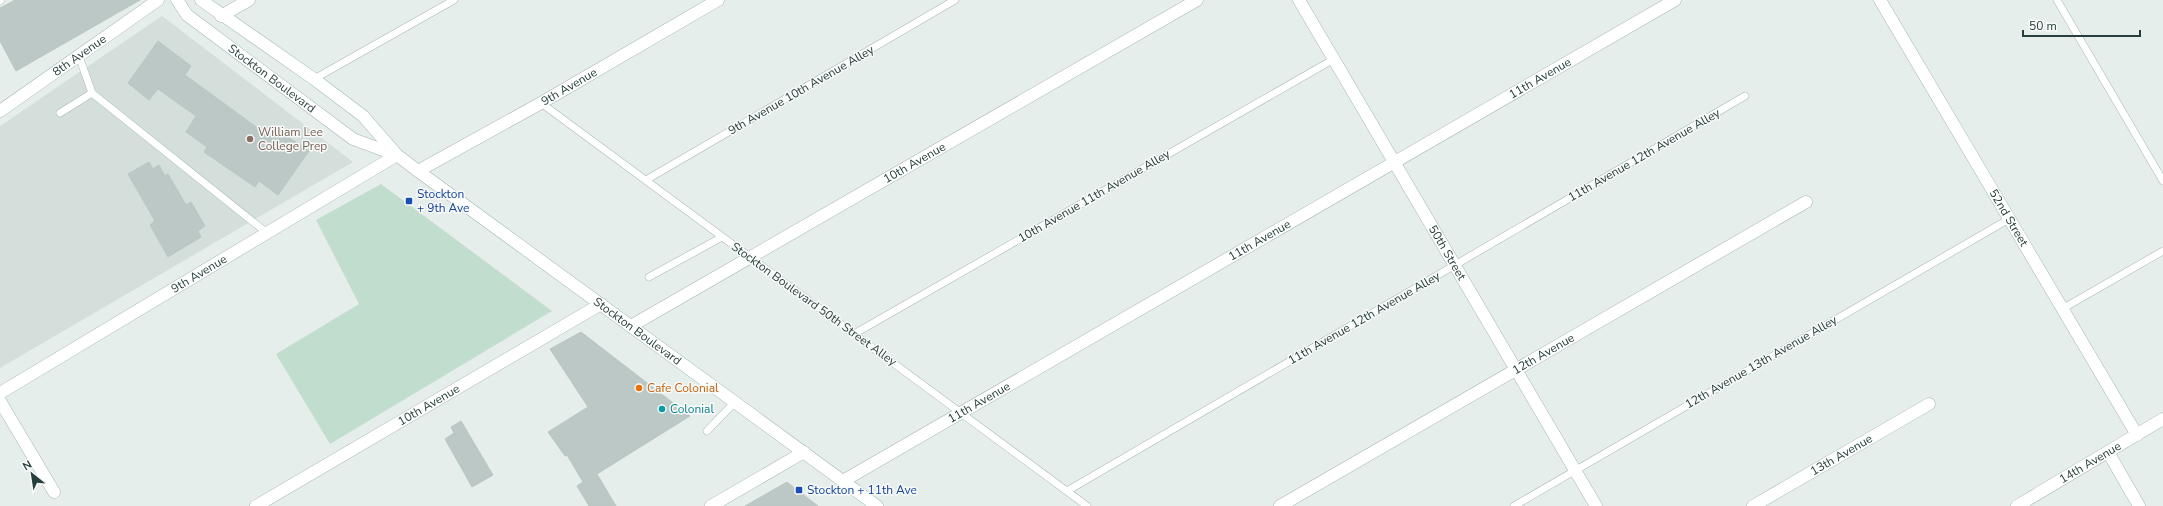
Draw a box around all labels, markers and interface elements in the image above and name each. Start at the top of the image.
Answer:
scale bar [2023,12,2140,38]
text: 50 m [2029,18,2057,34]
street label: 8th Avenue [49,31,109,80]
street label: Stockton Boulevard [225,40,319,116]
street label: 9th Avenue 10th Avenue Alley [725,41,878,138]
street label: 11th Avenue [1506,54,1574,102]
street label: 9th Avenue [538,64,600,109]
street label: 11th Avenue 12th Avenue Alley [1565,104,1724,205]
place label: William Lee College Prep [258,124,327,154]
marker: William Lee College Prep [245,134,255,144]
street label: 10th Avenue [880,139,948,187]
street label: 10th Avenue 11th Avenue Alley [1015,145,1174,246]
place label: Stockton + 9th Ave [417,186,470,216]
street label: 52nd Street [1985,186,2032,250]
marker: Stockton + 9th Ave [404,196,414,206]
street label: 11th Avenue [1225,216,1293,265]
street label: 50th Street [1425,222,1470,284]
street label: Stockton Boulevard 50th Street Alley [728,238,901,370]
street label: 9th Avenue [168,251,230,297]
street label: 11th Avenue 12th Avenue Alley [1285,267,1444,368]
street label: Stockton Boulevard [590,294,685,369]
street label: 12th Avenue 13th Avenue Alley [1682,311,1841,412]
street label: 12th Avenue [1509,330,1577,378]
street label: 11th Avenue [945,378,1013,427]
place label: Cafe Colonial [647,380,719,396]
street label: 10th Avenue [395,381,463,429]
marker: Cafe Colonial [634,383,644,393]
place label: Colonial [670,401,714,417]
marker: Colonial [657,404,667,414]
street label: 13th Avenue [1807,431,1875,479]
street label: 14th Avenue [2056,438,2124,487]
north arrow [12,454,52,494]
text: N [20,457,35,474]
place label: Stockton + 11th Ave [807,482,917,498]
marker: Stockton + 11th Ave [794,485,804,495]

